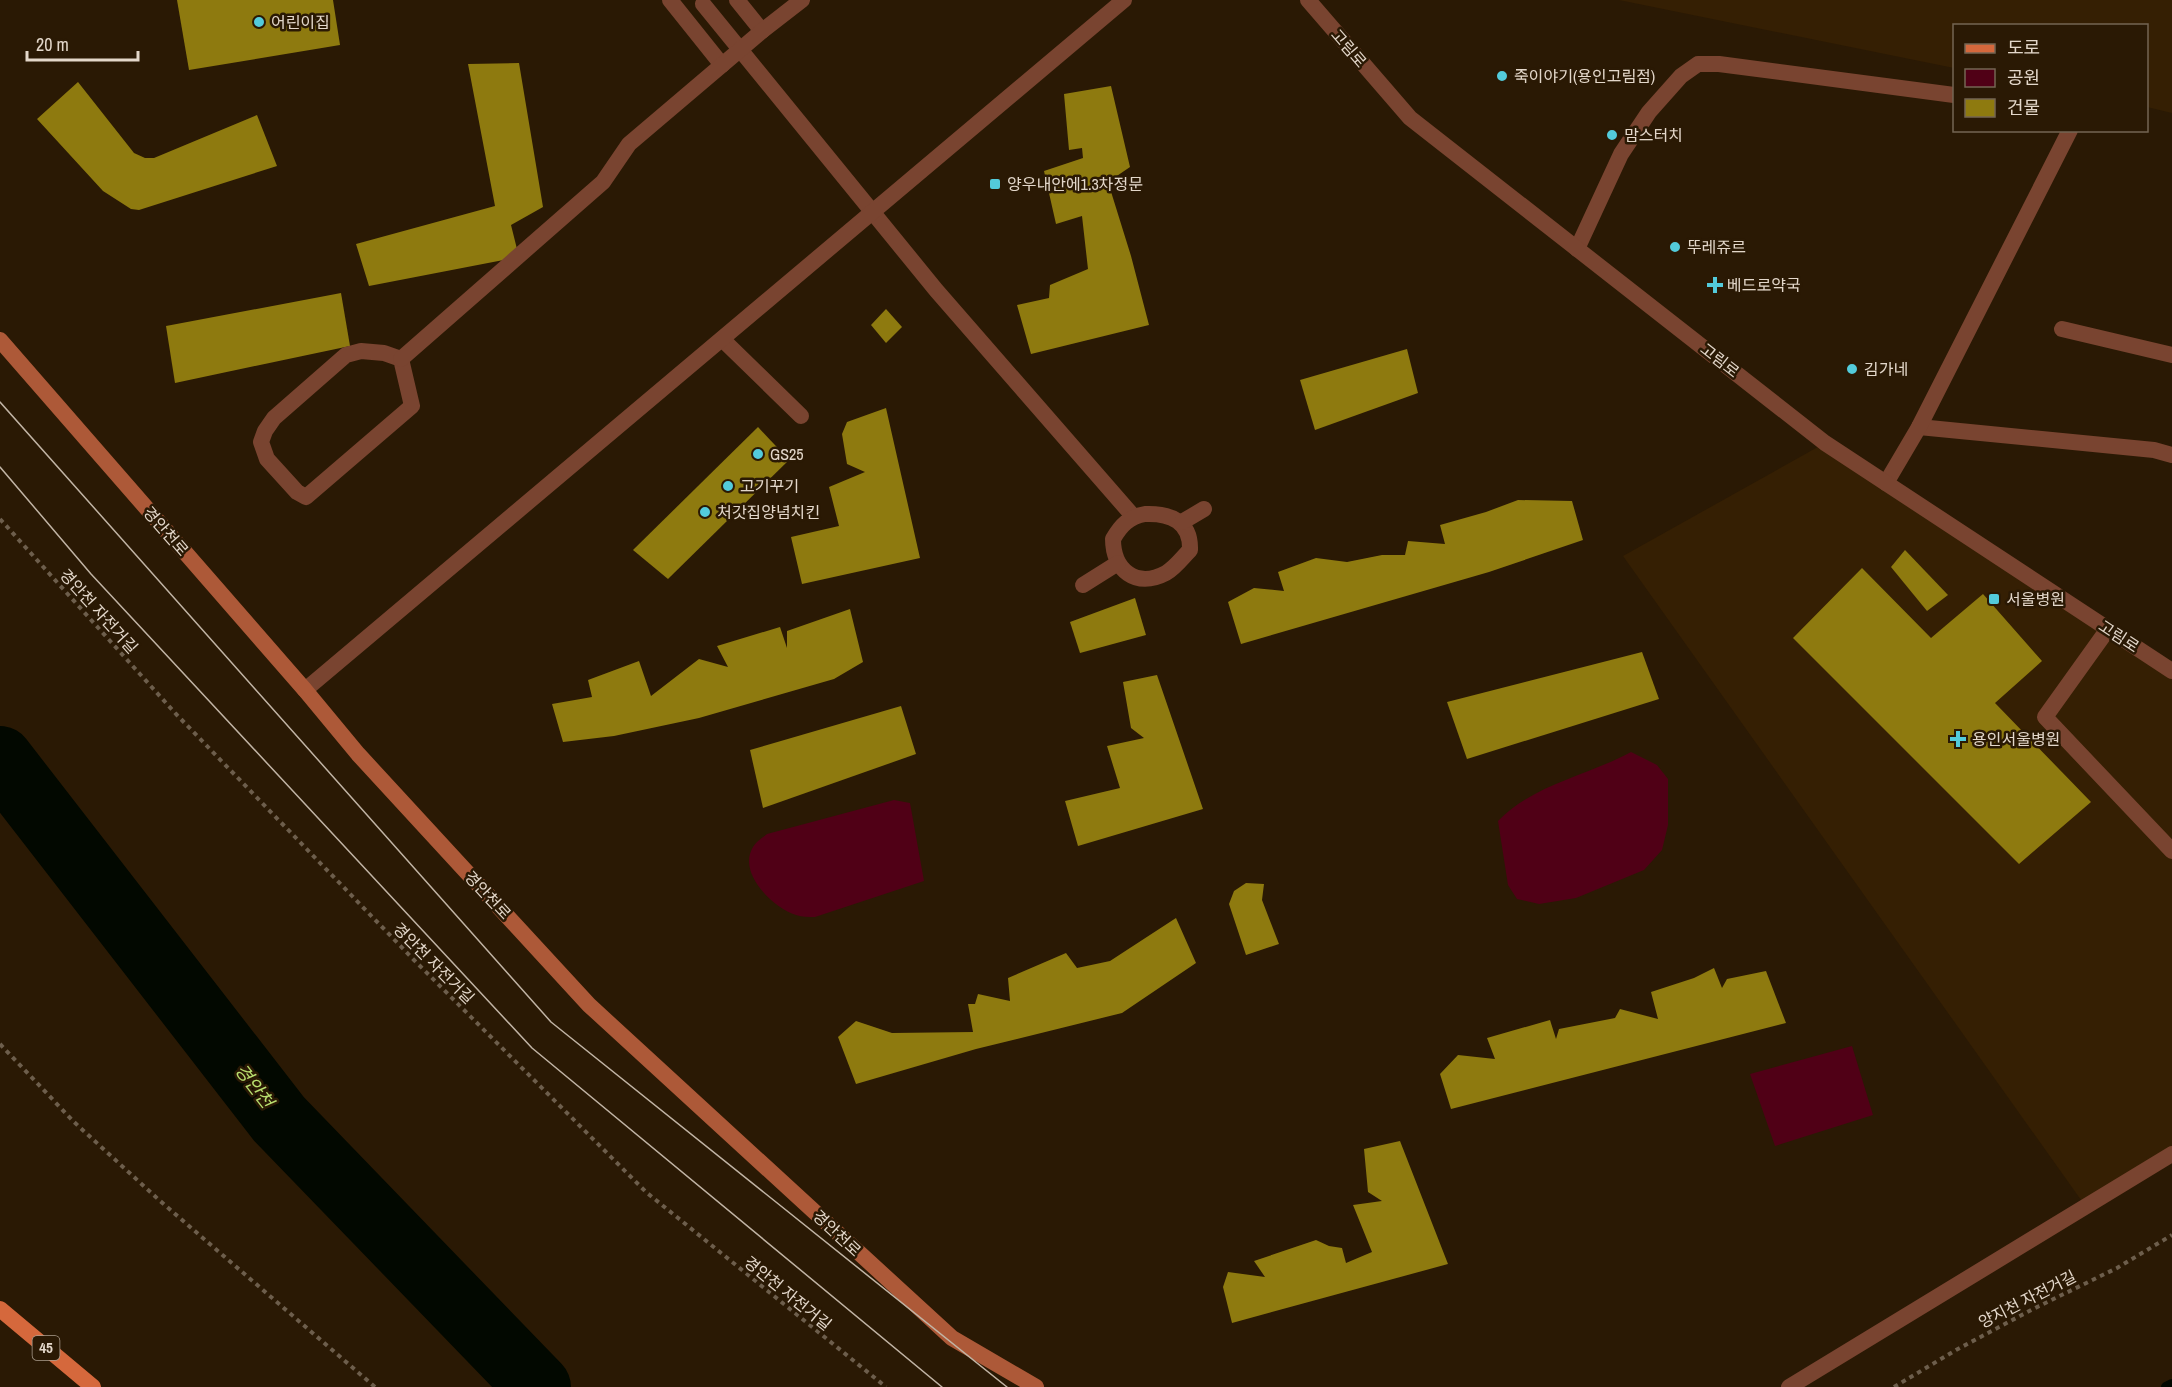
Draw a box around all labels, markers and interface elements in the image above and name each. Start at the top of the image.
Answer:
place label: 어린이집 [271,11,330,33]
marker: 어린이집 [252,15,266,29]
scale bar [27,24,138,62]
street label: 고림로 [1326,24,1372,72]
legend [1953,24,2148,132]
text: 20 m [36,32,69,57]
text: 도로 [2007,35,2040,60]
place label: 죽이야기(용인고림점) [1514,65,1655,87]
text: 공원 [2007,65,2040,90]
marker: 죽이야기(용인고림점) [1495,69,1509,83]
text: 건물 [2007,95,2040,120]
place label: 맘스터치 [1624,124,1683,146]
marker: 맘스터치 [1605,128,1619,142]
place label: 양우내안에1.3차정문 [1007,173,1143,195]
marker: 양우내안에1.3차정문 [988,177,1002,191]
place label: 뚜레쥬르 [1687,236,1746,258]
marker: 뚜레쥬르 [1668,240,1682,254]
place label: 베드로약국 [1727,274,1801,296]
marker: 베드로약국 [1708,278,1722,292]
street label: 고림로 [1696,338,1744,382]
place label: 김가네 [1864,358,1908,380]
marker: 김가네 [1845,362,1859,376]
place label: GS25 [770,443,804,465]
marker: GS25 [751,447,765,461]
place label: 고기꾸기 [740,475,799,497]
marker: 고기꾸기 [721,479,735,493]
place label: 처갓집양념치킨 [717,501,820,523]
street label: 경안천로 [138,502,194,561]
marker: 처갓집양념치킨 [698,505,712,519]
street label: 경안천 자전거길 [55,564,143,658]
place label: 서울병원 [2006,588,2065,610]
marker: 서울병원 [1987,592,2001,606]
street label: 고림로 [2094,615,2144,657]
place label: 용인서울병원 [1972,728,2060,750]
marker: 용인서울병원 [1949,730,1967,748]
street label: 경안천로 [460,866,516,924]
street label: 경안천 자전거길 [388,917,480,1009]
water label: 경안천 [229,1058,281,1115]
street label: 경안천로 [808,1205,866,1261]
street label: 경안천 자전거길 [740,1251,836,1335]
street label: 양지천 자전거길 [1974,1265,2080,1333]
road number: 45 [32,1336,60,1360]

